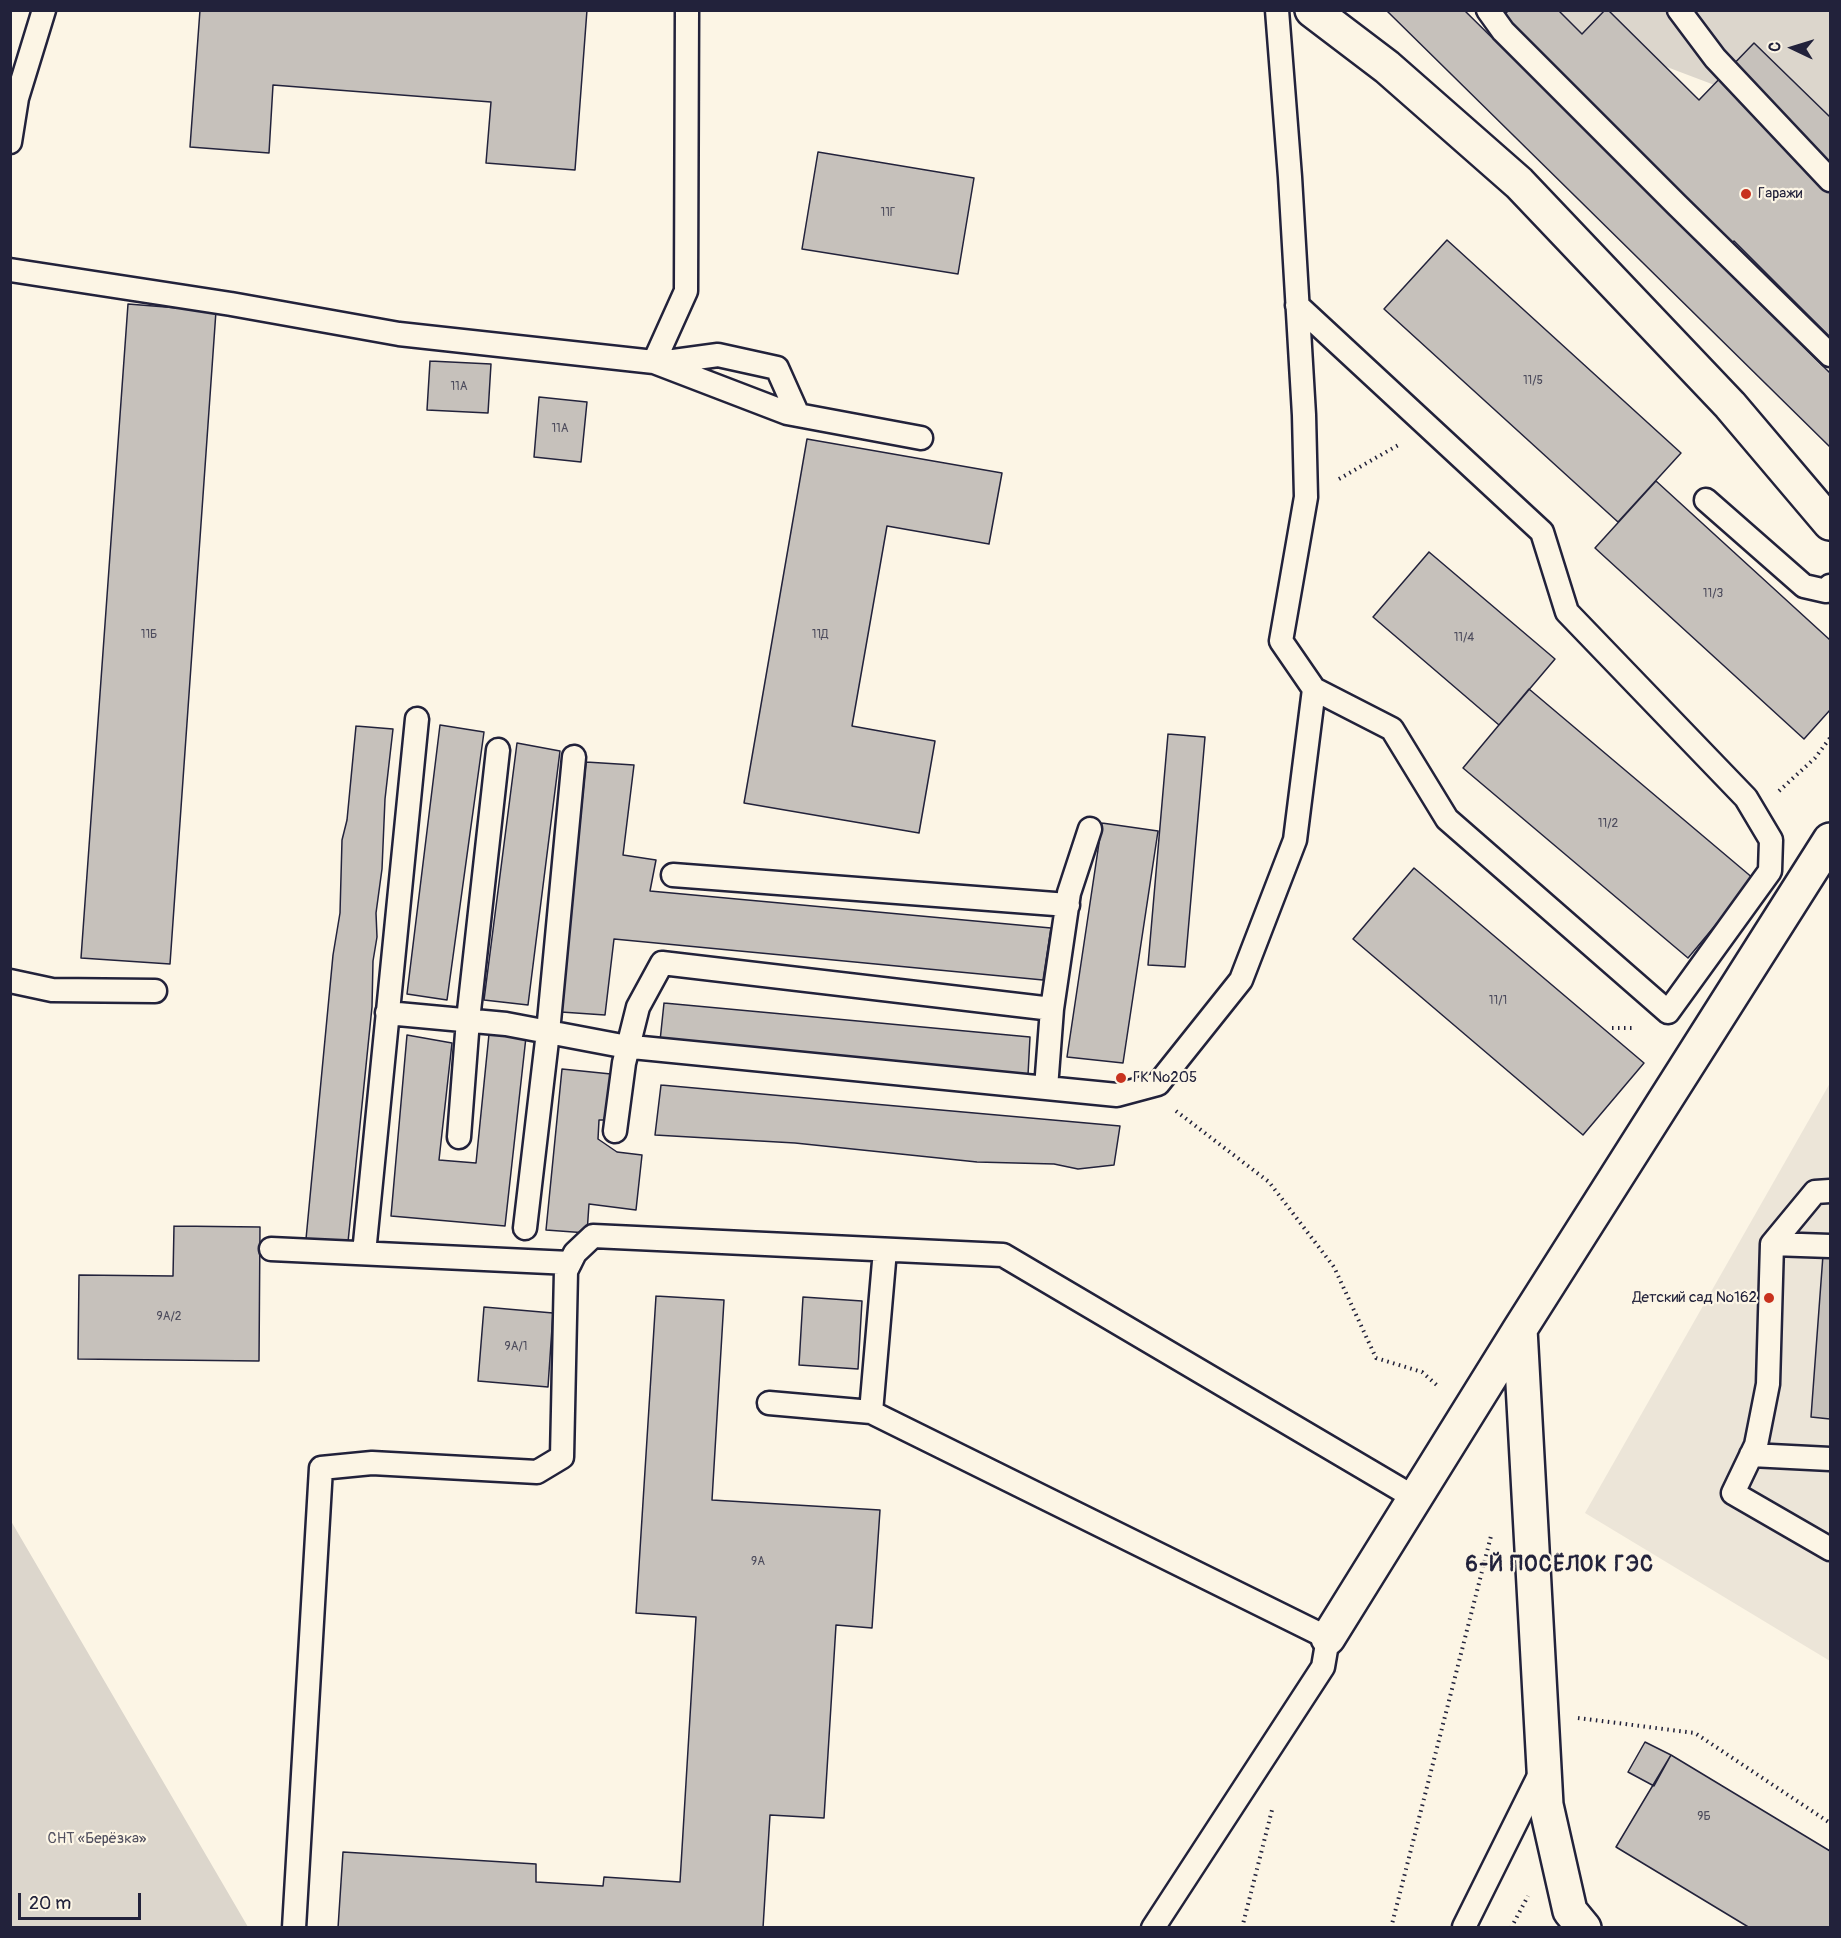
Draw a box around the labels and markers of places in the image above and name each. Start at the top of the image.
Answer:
place label: Гаражи [1758,185,1802,203]
marker: Гаражи [1739,187,1753,201]
place label: ГК №205 [1133,1069,1197,1087]
marker: ГК №205 [1114,1071,1128,1085]
place label: Детский сад №162 [1633,1289,1757,1307]
marker: Детский сад №162 [1762,1291,1776,1305]

